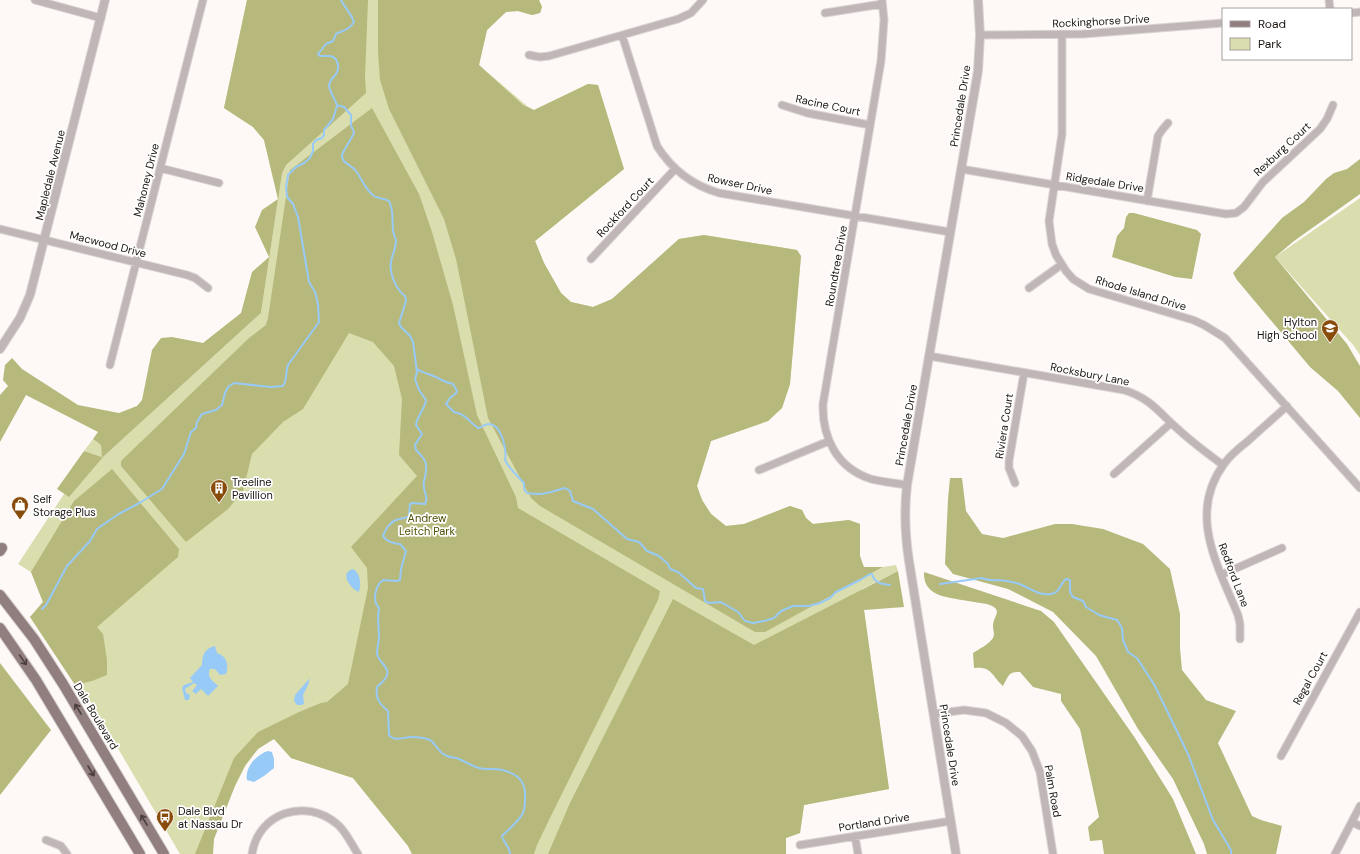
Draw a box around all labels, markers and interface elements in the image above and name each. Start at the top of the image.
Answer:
legend [1222,8,1352,60]
street label: Rockinghorse Drive [1052,11,1150,31]
text: Road [1258,16,1286,32]
text: Park [1258,36,1282,52]
street label: Princedale Drive [947,64,973,148]
street label: Racine Court [794,91,862,119]
street label: Rexburg Court [1251,119,1313,179]
street label: Mapledale Avenue [32,128,68,222]
street label: Mahoney Drive [130,142,162,218]
street label: Ridgedale Drive [1065,169,1145,195]
street label: Rowser Drive [706,170,774,198]
street label: Rockford Court [593,174,657,240]
street label: Roundtree Drive [822,224,850,308]
street label: Macwood Drive [68,228,148,260]
street label: Rhode Island Drive [1094,273,1188,313]
place label: Hylton High School [1257,315,1317,342]
school or university icon: Hylton High School [1320,318,1340,343]
street label: Rocksbury Lane [1049,359,1131,389]
street label: Princedale Drive [892,383,920,467]
street label: Riviera Court [992,392,1016,460]
place label: Treeline Pavillion [232,475,273,502]
building icon: Treeline Pavillion [209,478,229,503]
place label: Self Storage Plus [33,492,96,519]
shop icon: Self Storage Plus [10,495,30,520]
park label: Andrew Leitch Park [399,511,455,538]
street label: Redford Lane [1215,541,1253,609]
street label: Regal Court [1290,649,1330,707]
one-way arrow [19,654,27,665]
street label: Dale Boulevard [71,680,121,752]
street label: Princedale Drive [937,703,963,787]
one-way arrow [74,704,82,715]
street label: Palm Road [1042,764,1065,818]
one-way arrow [87,765,95,777]
place label: Dale Blvd at Nassau Dr [178,804,243,831]
bus stop icon: Dale Blvd at Nassau Dr [155,807,175,832]
street label: Portland Drive [838,809,910,835]
one-way arrow [140,814,148,826]

